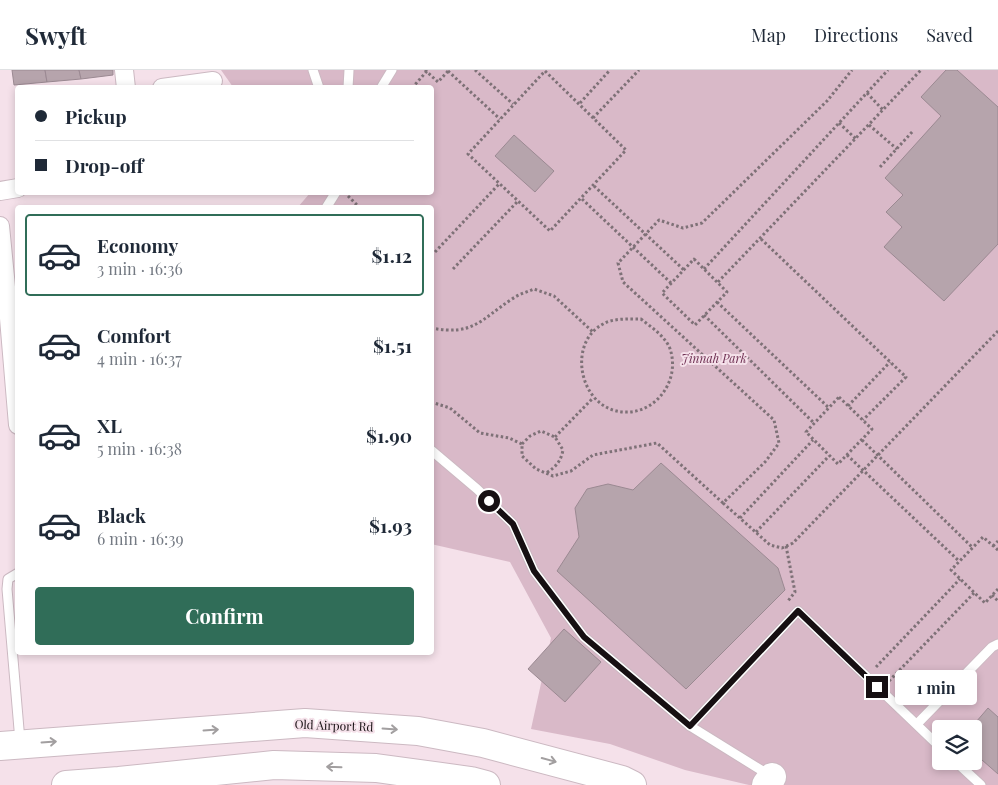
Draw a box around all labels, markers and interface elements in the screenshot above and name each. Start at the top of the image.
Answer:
text: Swyft [25,19,87,51]
text: Map [751,23,786,47]
text: Directions [814,23,898,47]
text: Saved [926,23,973,47]
text: Pickup [65,103,127,129]
text: Drop-off [65,152,143,178]
text: Economy [97,232,178,258]
icon: car [37,233,82,278]
text: $1.12 [371,242,412,268]
text: 3 min · 16:36 [97,258,183,279]
text: Comfort [97,322,171,348]
icon: car [37,323,82,368]
text: $1.51 [373,332,412,358]
text: 4 min · 16:37 [97,348,182,369]
park label: Jinnah Park [681,350,747,366]
text: XL [97,412,122,438]
icon: car [37,413,82,458]
text: $1.90 [366,422,412,448]
text: 5 min · 16:38 [97,438,182,459]
route start [478,490,500,512]
text: Black [97,502,146,528]
icon: car [37,503,82,548]
text: $1.93 [369,512,412,538]
text: 6 min · 16:39 [97,528,184,549]
button: Confirm [35,587,414,645]
callout: 1 min [894,670,977,704]
route end [866,676,888,698]
text: 1 min [916,677,956,698]
street label: Old Airport Rd [294,716,374,734]
map controls [932,720,982,770]
button: layers [932,720,982,770]
one-way arrow [382,725,398,734]
one-way arrow [202,726,218,735]
one-way arrow [40,737,56,747]
one-way arrow [541,756,557,765]
one-way arrow [326,762,342,772]

